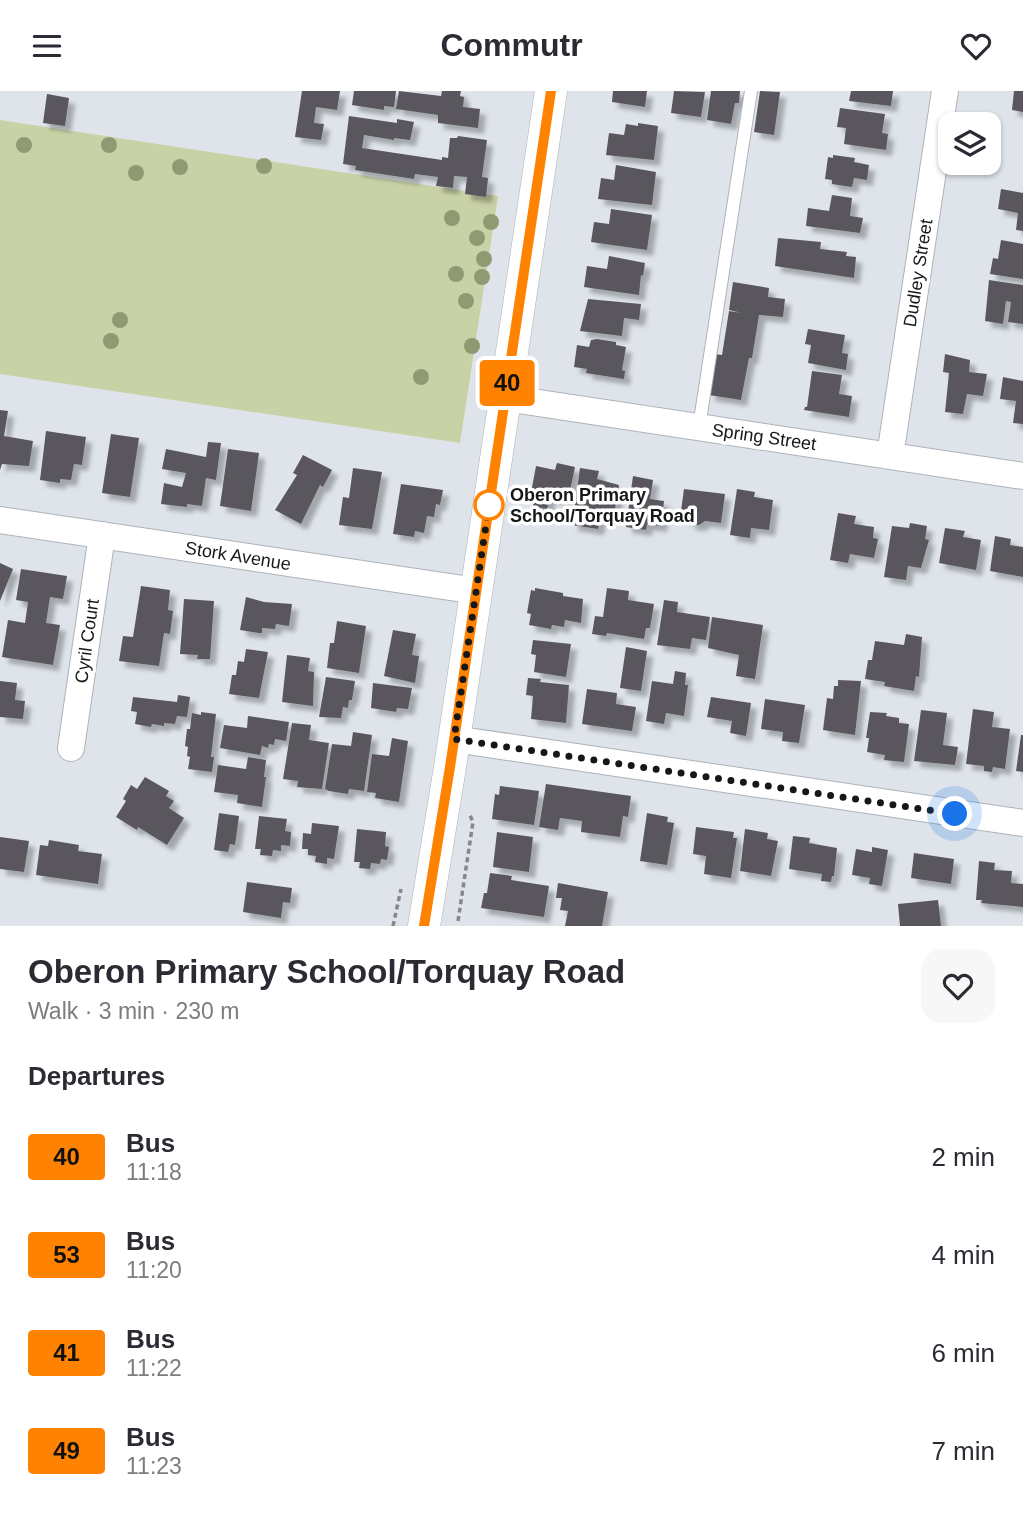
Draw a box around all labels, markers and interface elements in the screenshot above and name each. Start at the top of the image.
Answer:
icon: menu [28,27,66,65]
text: Commutr [440,27,583,63]
icon: heart [957,27,995,65]
map controls [938,112,1001,175]
button: layers [938,112,1001,175]
street label: Dudley Street [900,218,936,328]
line badge: 40 [476,360,538,406]
text: 40 [494,369,520,396]
street label: Spring Street [711,420,817,454]
place label: Oberon Primary School/Torquay Road [510,485,695,526]
marker: Oberon Primary School/Torquay Road [474,490,504,520]
street label: Stork Avenue [184,538,292,574]
street label: Cyril Court [71,598,103,684]
your location [937,796,972,831]
button: heart [921,949,995,1023]
text: Oberon Primary School/Torquay Road [28,953,625,990]
text: Walk · 3 min · 230 m [28,998,239,1024]
text: Departures [28,1061,165,1091]
text: Bus [126,1128,175,1158]
text: 2 min [931,1142,995,1172]
text: 40 [53,1143,80,1170]
text: 11:18 [126,1159,182,1185]
text: Bus [126,1226,175,1256]
text: 4 min [931,1240,995,1270]
text: 53 [53,1241,80,1268]
text: 11:20 [126,1257,182,1283]
text: Bus [126,1324,175,1354]
text: 6 min [931,1338,995,1368]
text: 41 [53,1339,80,1366]
text: 11:22 [126,1355,182,1381]
text: Bus [126,1422,175,1452]
text: 7 min [931,1436,995,1466]
text: 49 [53,1437,80,1464]
text: 11:23 [126,1453,182,1479]

